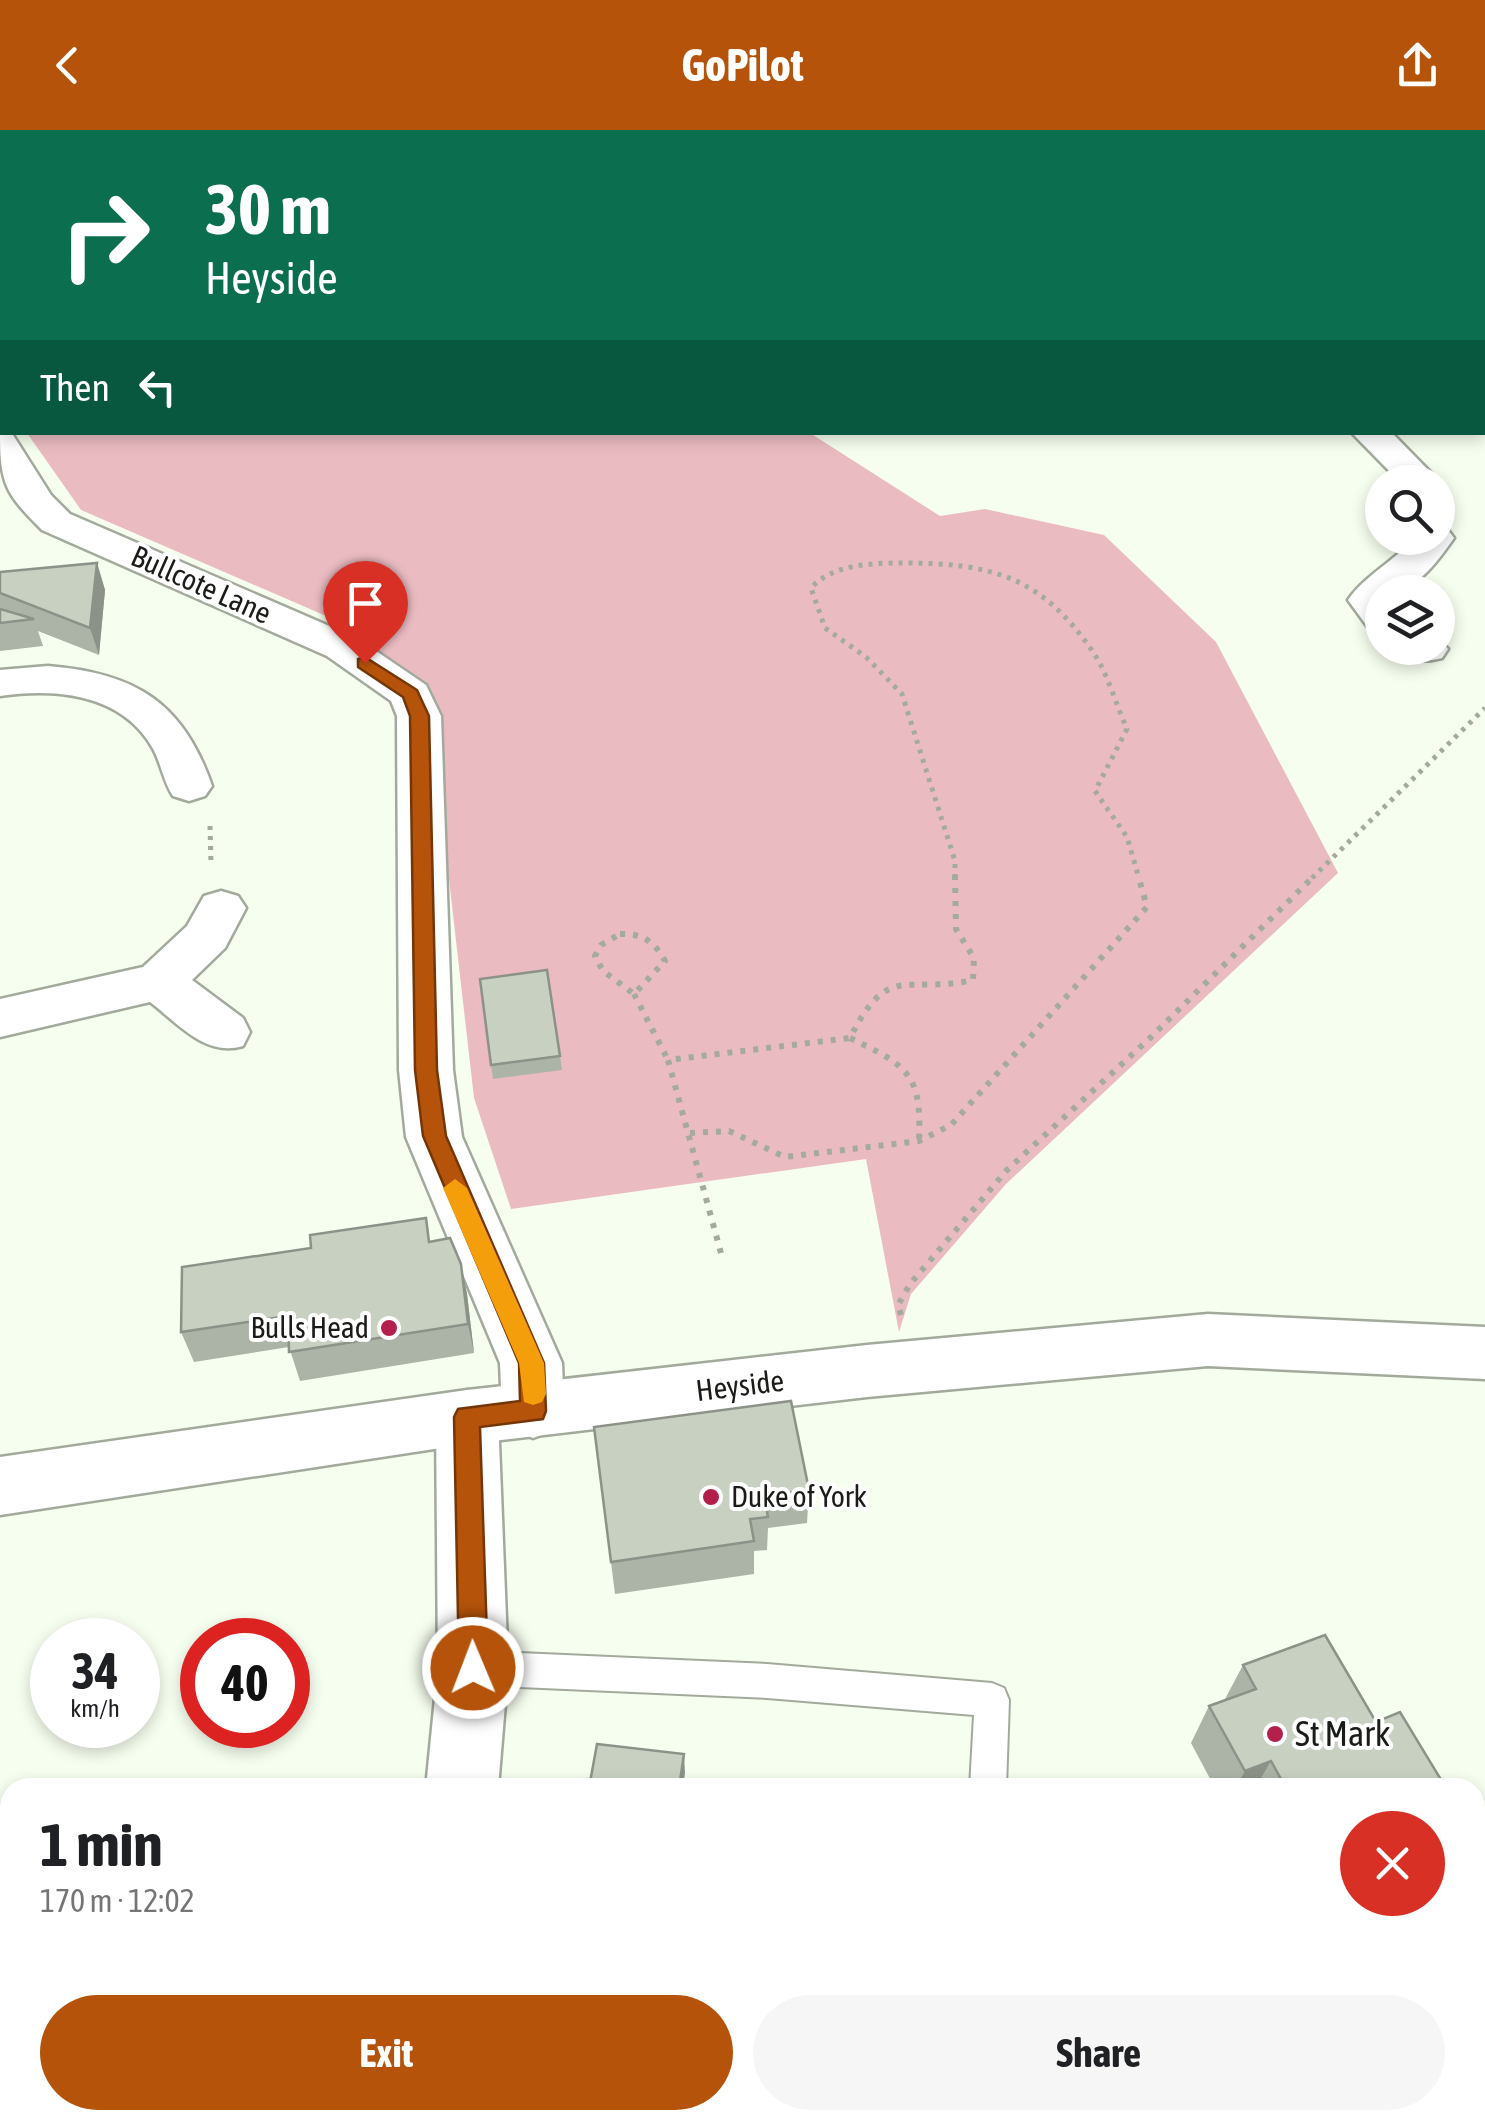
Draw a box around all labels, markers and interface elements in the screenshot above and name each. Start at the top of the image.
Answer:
icon: back [40,38,95,93]
icon: share [1390,38,1445,93]
text: GoPilot [681,39,804,91]
text: 30 m [205,169,331,249]
icon: right [40,170,170,300]
text: Heyside [205,252,338,304]
icon: left [130,360,185,415]
text: Then [40,366,110,409]
map controls [1365,465,1455,665]
button: search [1365,465,1455,555]
street label: Bullcote Lane [126,538,277,630]
pin [323,561,408,664]
button: layers [1365,575,1455,665]
icon: arrive [338,576,393,631]
place label: Bulls Head [250,1310,369,1344]
marker: Bulls Head [378,1317,400,1339]
street label: Heyside [694,1363,786,1407]
place label: Duke of York [731,1479,867,1513]
marker: Duke of York [700,1486,722,1508]
position arrow [421,1616,525,1720]
speed limit sign: 40 [180,1618,310,1748]
text: 34 [71,1642,118,1700]
text: km/h [70,1694,120,1722]
place label: St Mark [1295,1713,1390,1753]
marker: St Mark [1264,1723,1286,1745]
text: 1 min [40,1810,163,1879]
button: close [1340,1811,1445,1916]
text: 170 m · 12:02 [40,1882,195,1919]
button: Exit [40,1995,733,2110]
button: Share [753,1995,1445,2110]

